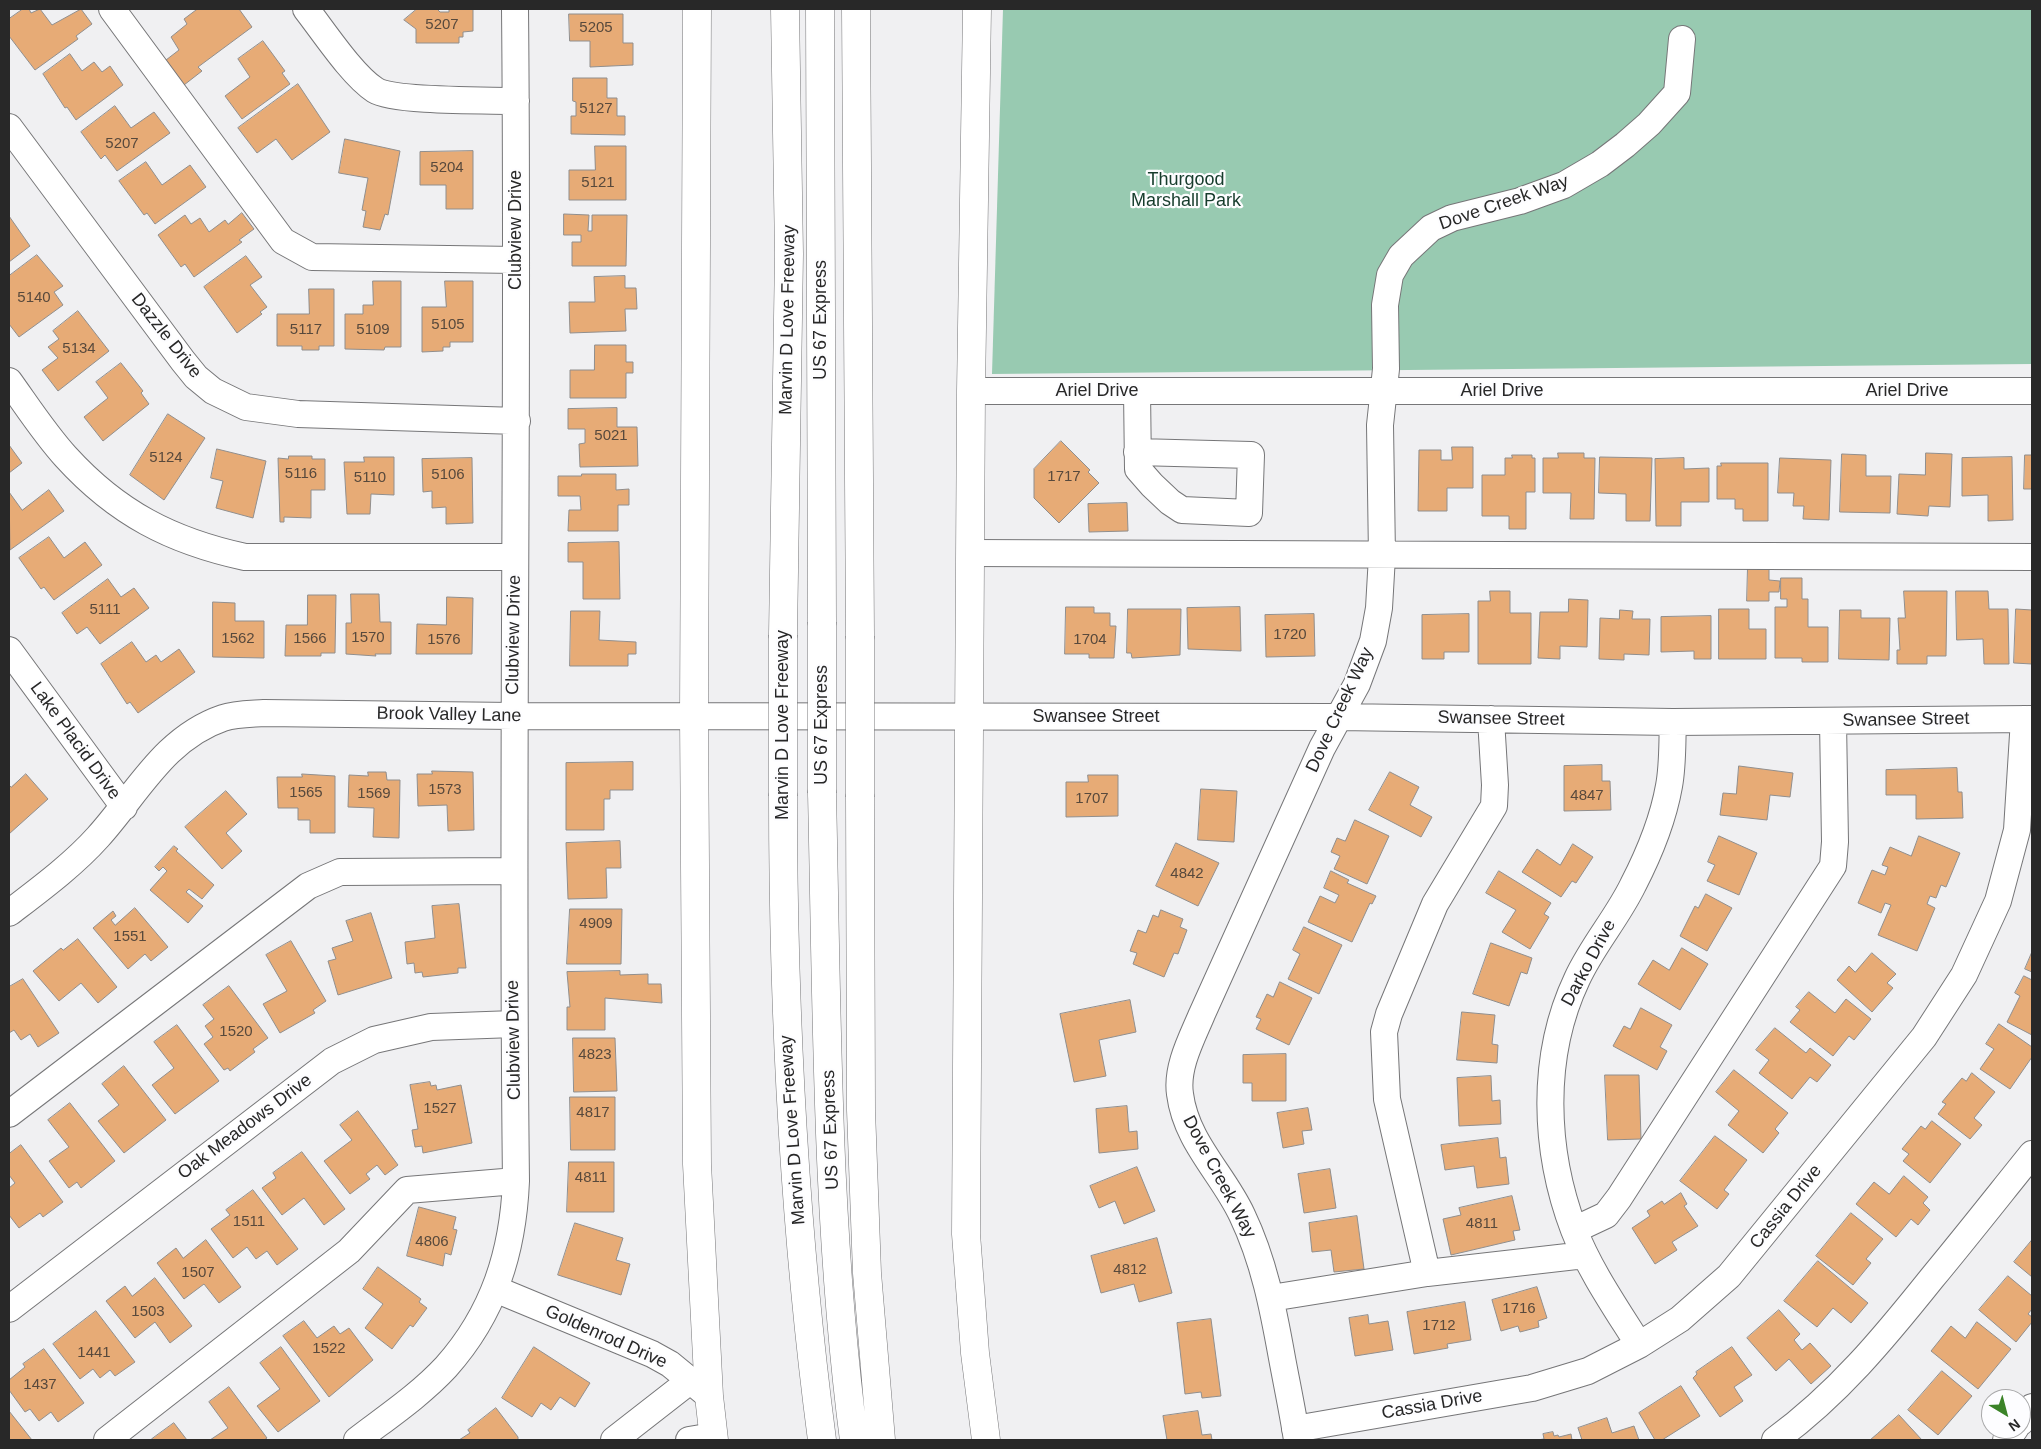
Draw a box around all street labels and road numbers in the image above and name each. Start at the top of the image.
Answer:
street label: Clubview Drive [505,170,527,290]
street label: Dove Creek Way [1436,171,1572,235]
street label: Marvin D Love Freeway [776,225,800,415]
street label: US 67 Express [810,260,832,380]
street label: Dazzle Drive [126,289,206,383]
street label: Ariel Drive [1055,380,1139,402]
street label: Ariel Drive [1460,380,1544,402]
street label: Ariel Drive [1865,380,1949,402]
street label: Clubview Drive [502,575,526,695]
street label: Marvin D Love Freeway [772,630,794,820]
street label: Dove Creek Way [1302,644,1378,776]
street label: US 67 Express [811,665,833,785]
street label: Lake Placid Drive [25,678,125,804]
street label: Brook Valley Lane [376,703,522,727]
street label: Swansee Street [1032,706,1160,728]
street label: Swansee Street [1437,707,1565,731]
street label: Swansee Street [1842,708,1970,732]
street label: Darko Drive [1557,916,1621,1010]
street label: Clubview Drive [502,980,526,1100]
street label: Marvin D Love Freeway [776,1034,810,1226]
street label: Oak Meadows Drive [174,1070,316,1184]
street label: US 67 Express [818,1070,844,1190]
street label: Dove Creek Way [1178,1112,1260,1242]
street label: Cassia Drive [1746,1161,1826,1253]
street label: Goldenrod Drive [542,1300,670,1374]
street label: Cassia Drive [1380,1386,1484,1424]

